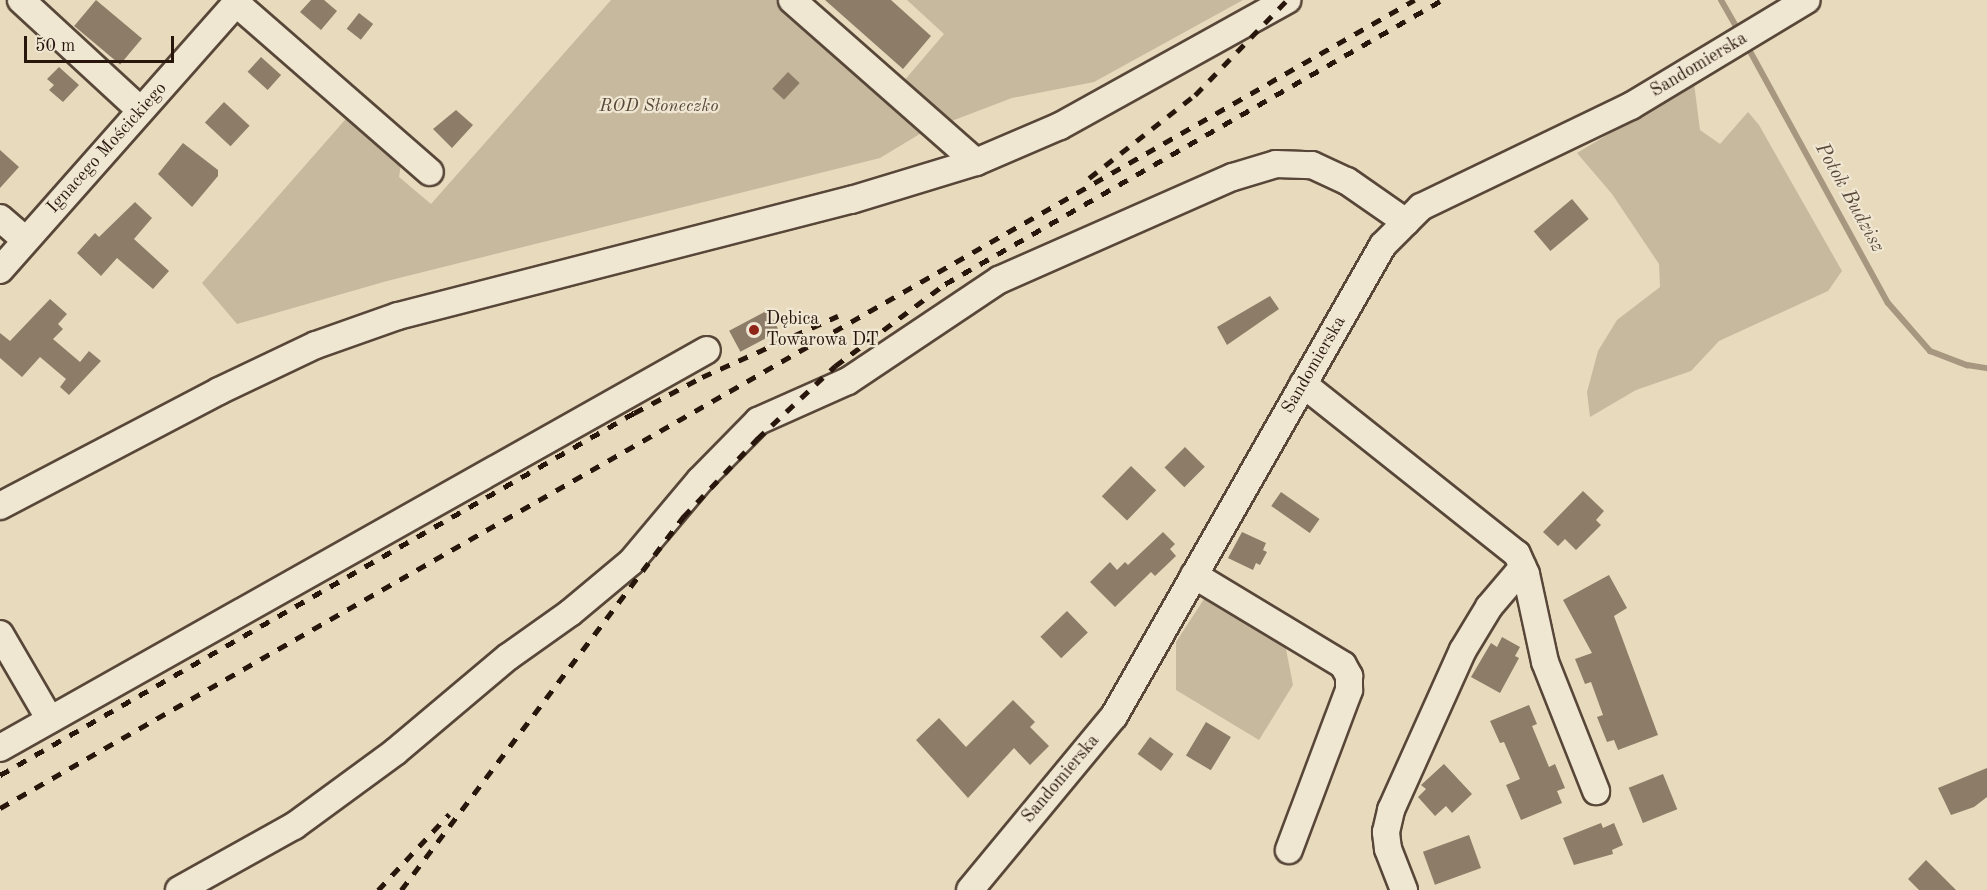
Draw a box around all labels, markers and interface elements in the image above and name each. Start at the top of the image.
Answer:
scale bar [27,24,177,62]
street label: Sandomierska [1647,28,1751,102]
text: 50 m [35,37,75,55]
street label: Ignacego Mościckiego [43,78,171,218]
park label: ROD Słoneczko [599,95,719,117]
water label: Potok Budzisz [1809,139,1889,257]
place label: Dębica Towarowa DT [766,309,879,352]
street label: Sandomierska [1277,312,1351,418]
marker: Dębica Towarowa DT [747,323,761,337]
street label: Sandomierska [1018,730,1104,828]

